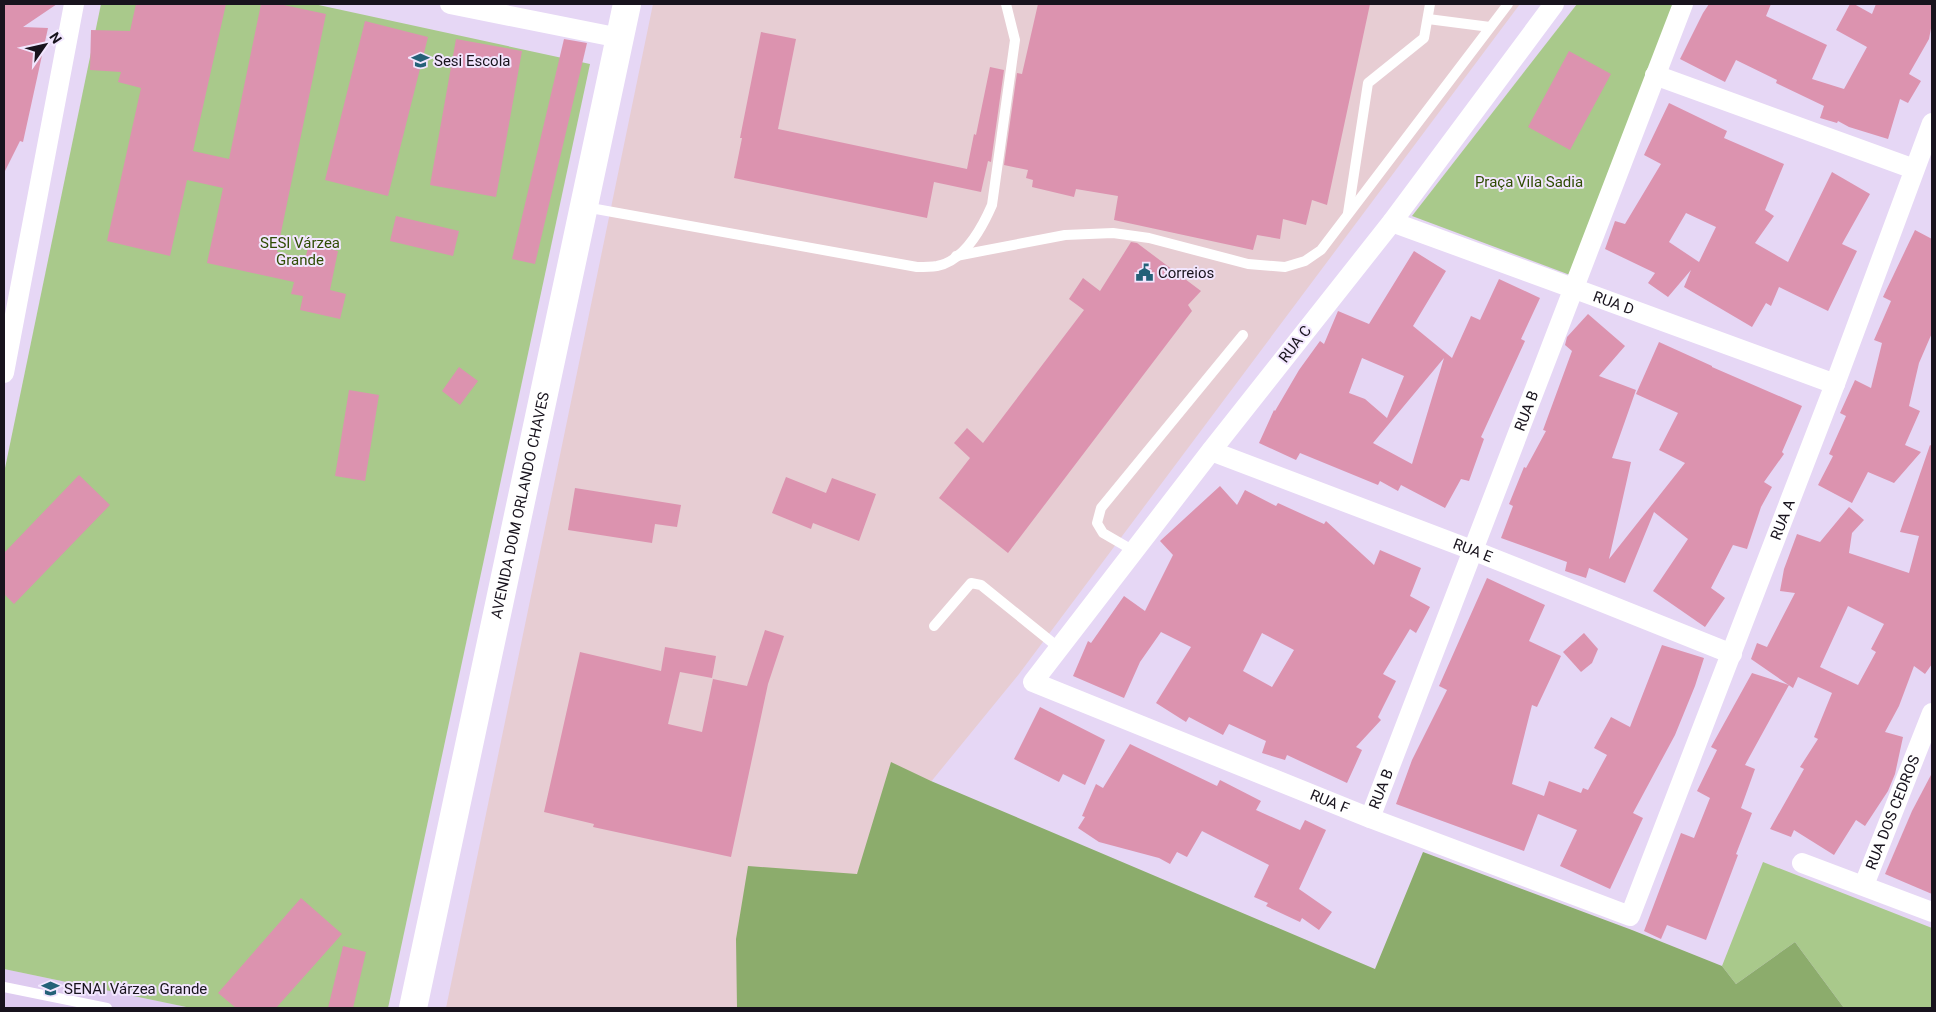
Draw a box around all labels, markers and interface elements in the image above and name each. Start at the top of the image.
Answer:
north arrow [20,20,70,70]
text: N [46,29,65,46]
school or university icon: Sesi Escola [410,51,430,71]
place label: Sesi Escola [434,52,510,70]
park label: Praça Vila Sadia [1475,173,1583,191]
park label: SESI Várzea Grande [260,234,340,269]
public building icon: Correios [1134,263,1154,283]
place label: Correios [1158,264,1214,282]
street label: RUA D [1591,287,1637,319]
street label: RUA C [1275,322,1315,366]
street label: RUA B [1511,388,1542,434]
street label: AVENIDA DOM ORLANDO CHAVES [487,390,553,620]
street label: RUA A [1767,497,1799,543]
street label: RUA E [1450,535,1496,566]
street label: RUA DOS CEDROS [1862,752,1923,872]
street label: RUA B [1365,766,1397,812]
street label: RUA F [1307,786,1352,818]
school or university icon: SENAI Várzea Grande [40,979,60,999]
place label: SENAI Várzea Grande [64,980,207,998]

